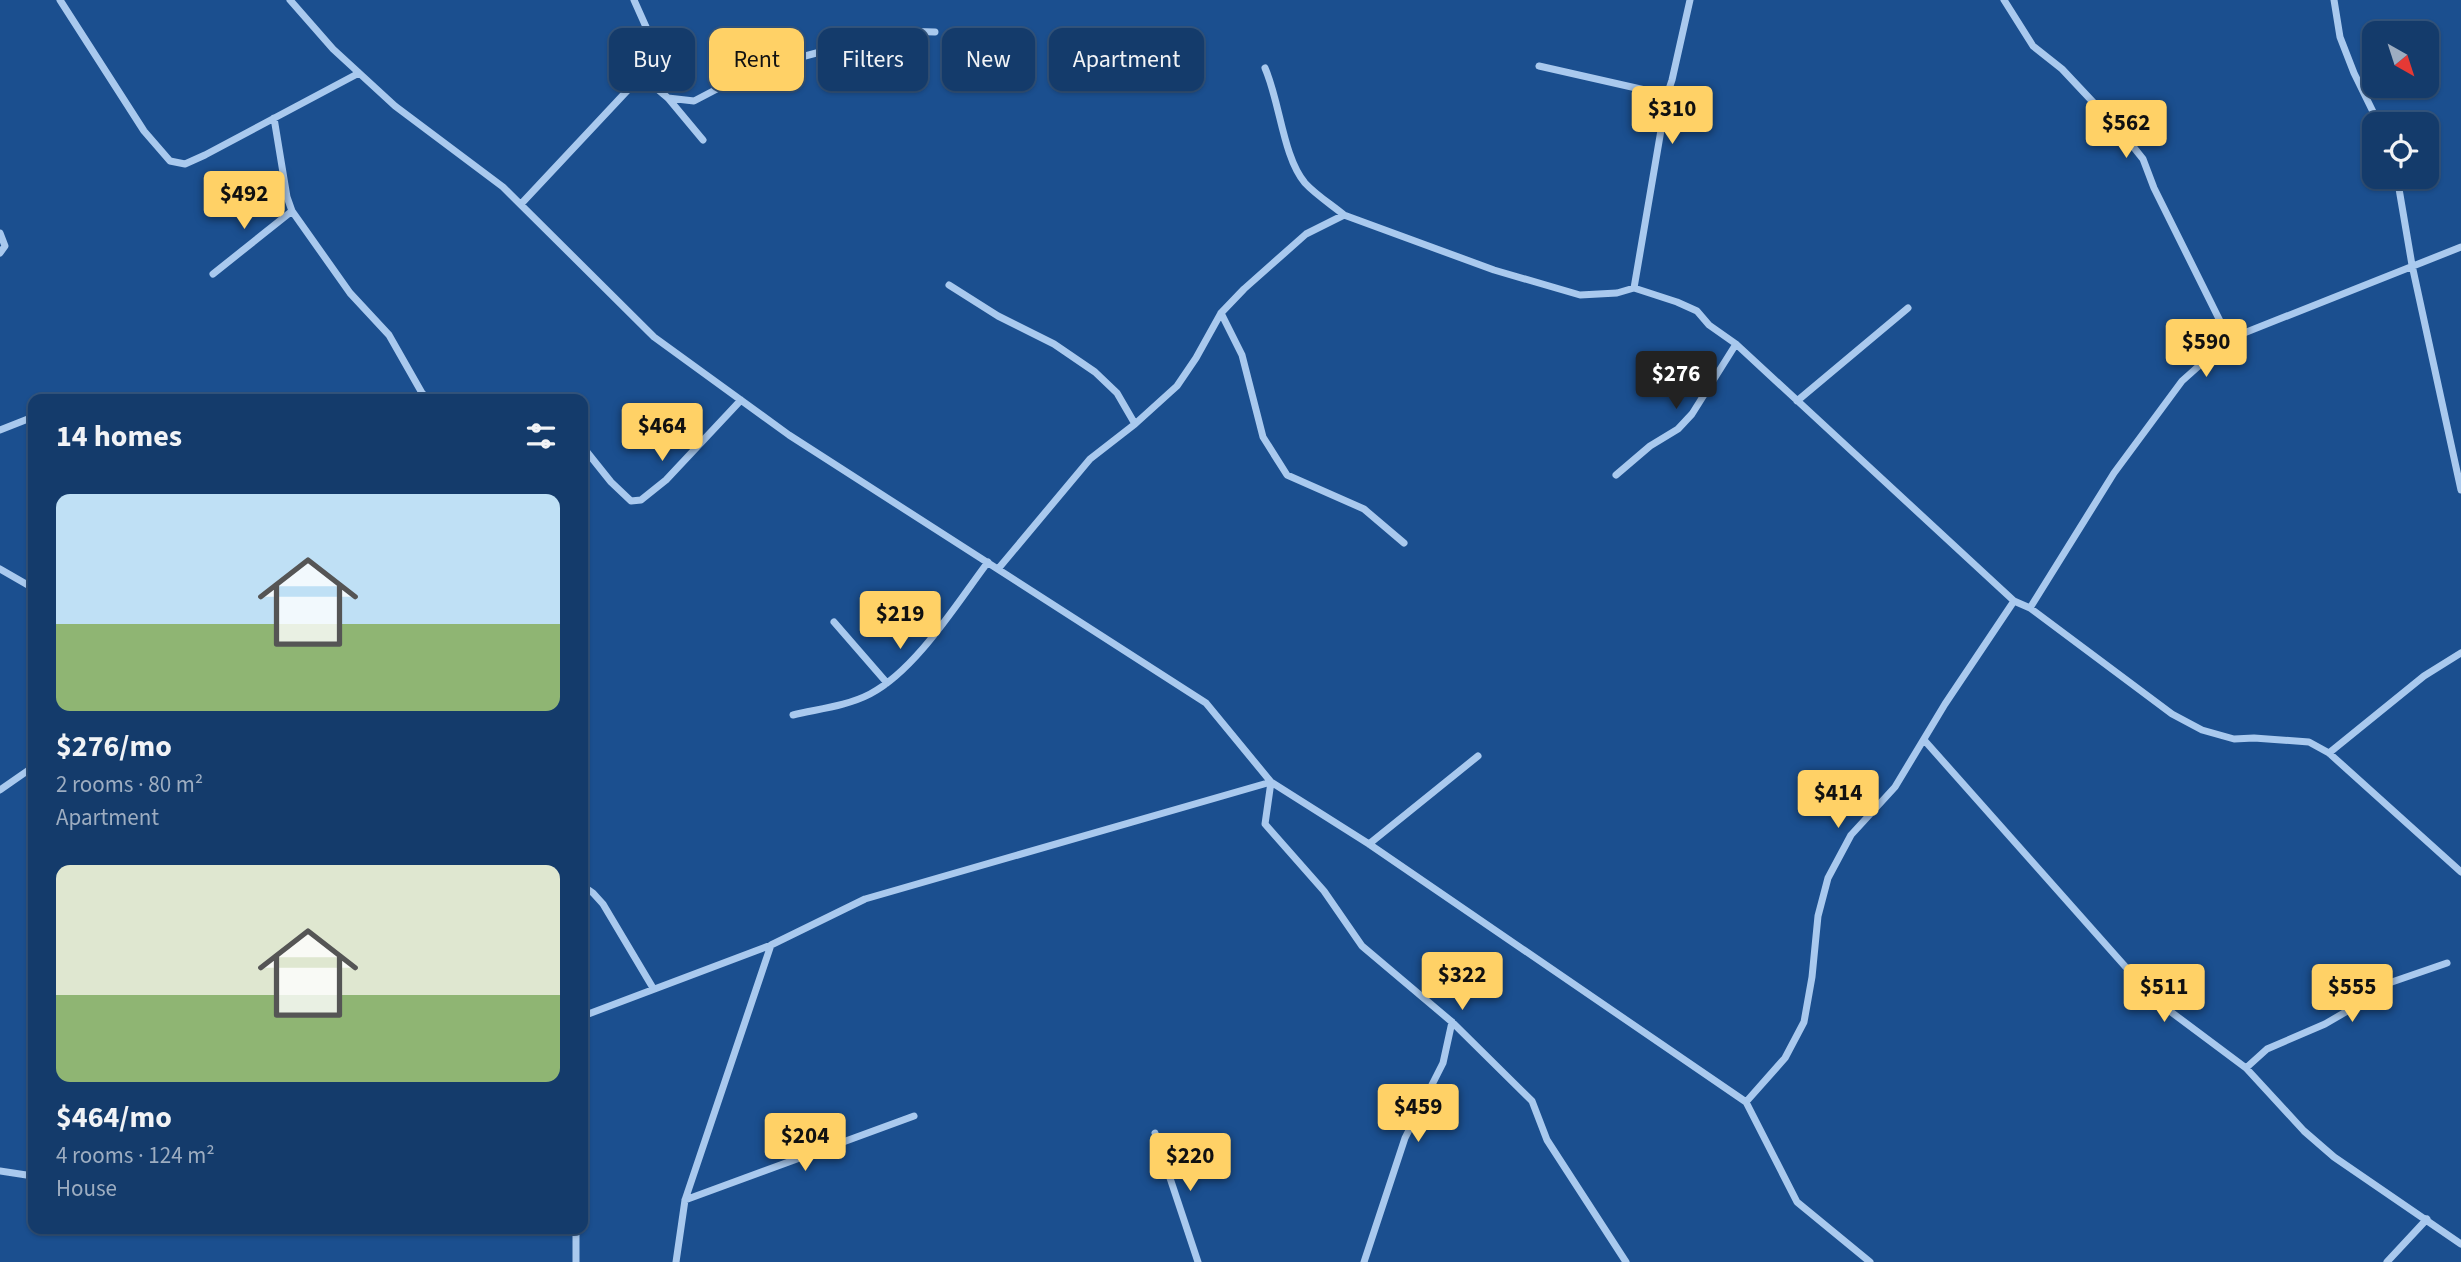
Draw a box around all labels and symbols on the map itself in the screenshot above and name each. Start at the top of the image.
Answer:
north arrow [2362,21,2440,98]
pin: $310 [1631,86,1713,146]
pin: $562 [2085,100,2167,160]
pin: $492 [203,172,285,231]
pin: $590 [2165,320,2247,379]
pin: $276 [1635,352,1717,411]
pin: $464 [621,404,703,463]
pin: $219 [859,592,941,651]
pin: $414 [1797,770,1879,830]
pin: $322 [1421,953,1503,1012]
pin: $511 [2123,964,2205,1024]
pin: $555 [2311,964,2393,1024]
pin: $459 [1377,1084,1459,1144]
pin: $204 [764,1114,846,1173]
pin: $220 [1149,1134,1231,1193]

